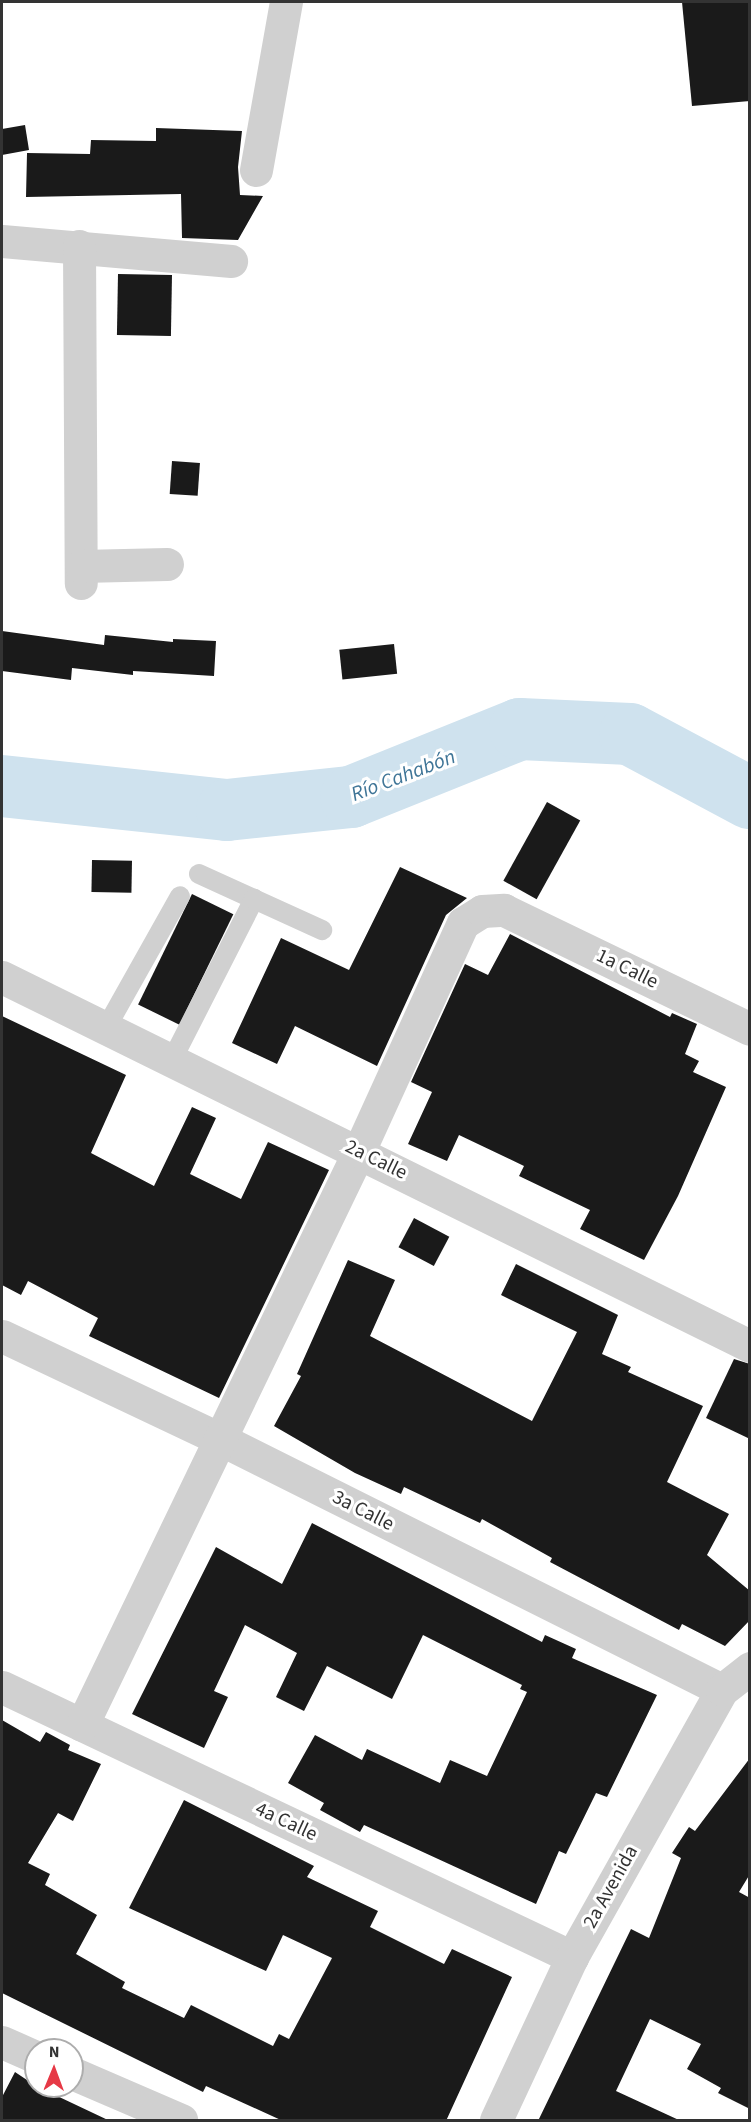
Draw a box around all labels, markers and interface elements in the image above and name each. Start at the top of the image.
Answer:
water label: Río Cahabón [347,744,459,806]
street label: 1a Calle [592,944,662,994]
street label: 2a Calle [341,1135,411,1185]
street label: 3a Calle [328,1485,398,1537]
street label: 4a Calle [251,1797,321,1847]
street label: 2a Avenida [578,1841,644,1933]
north arrow [24,2038,84,2098]
text: N [49,2041,60,2063]

